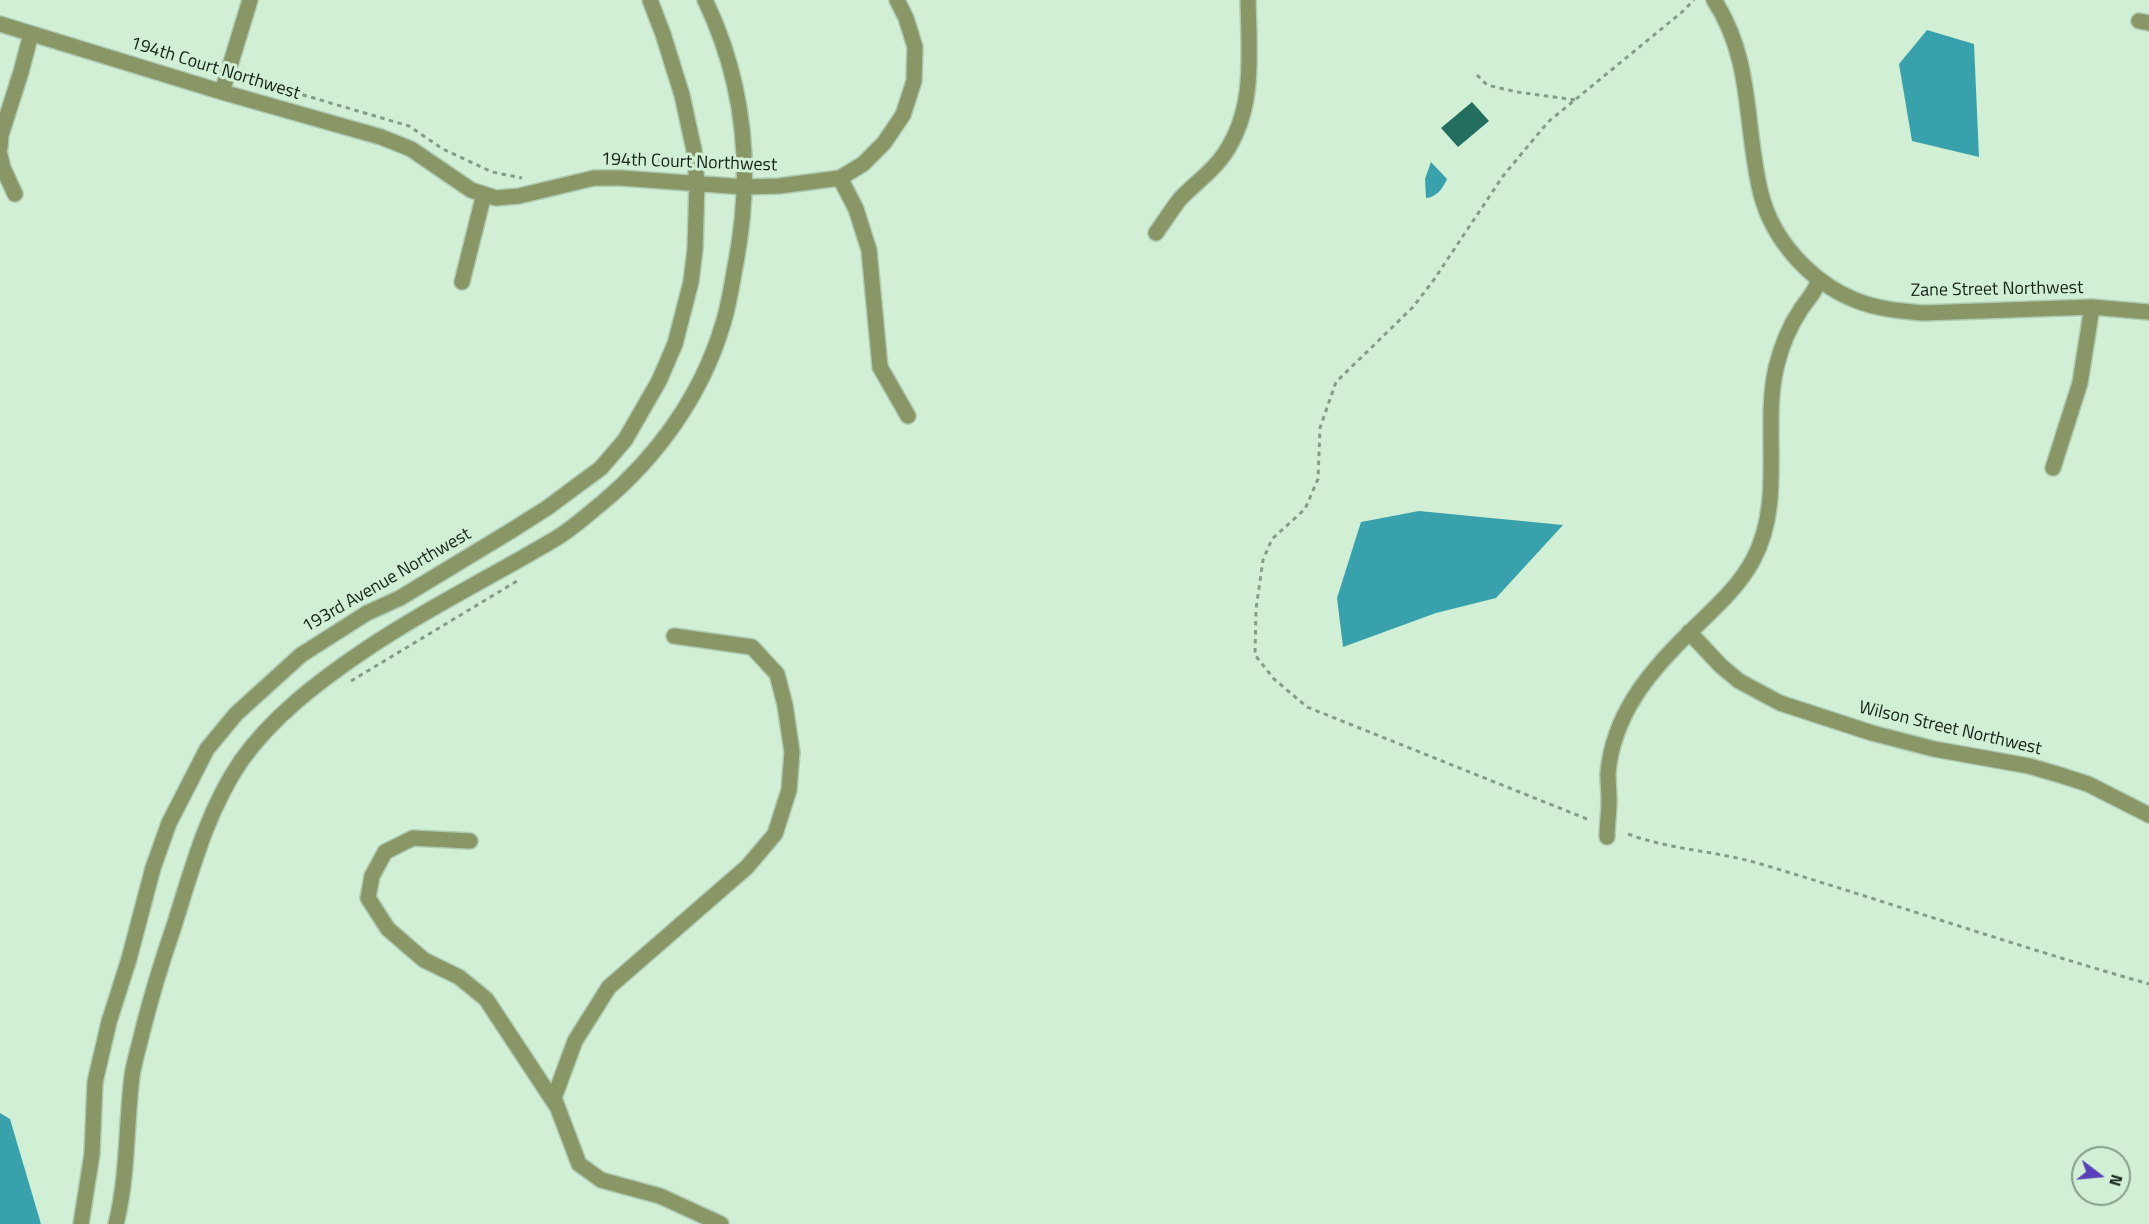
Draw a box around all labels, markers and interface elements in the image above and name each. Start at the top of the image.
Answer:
street label: 194th Court Northwest [127,33,303,105]
street label: 194th Court Northwest [600,149,778,177]
street label: Zane Street Northwest [1910,278,2084,302]
street label: 193rd Avenue Northwest [299,524,475,638]
street label: Wilson Street Northwest [1856,697,2044,761]
north arrow [2071,1146,2131,1206]
text: N [2103,1172,2129,1189]

